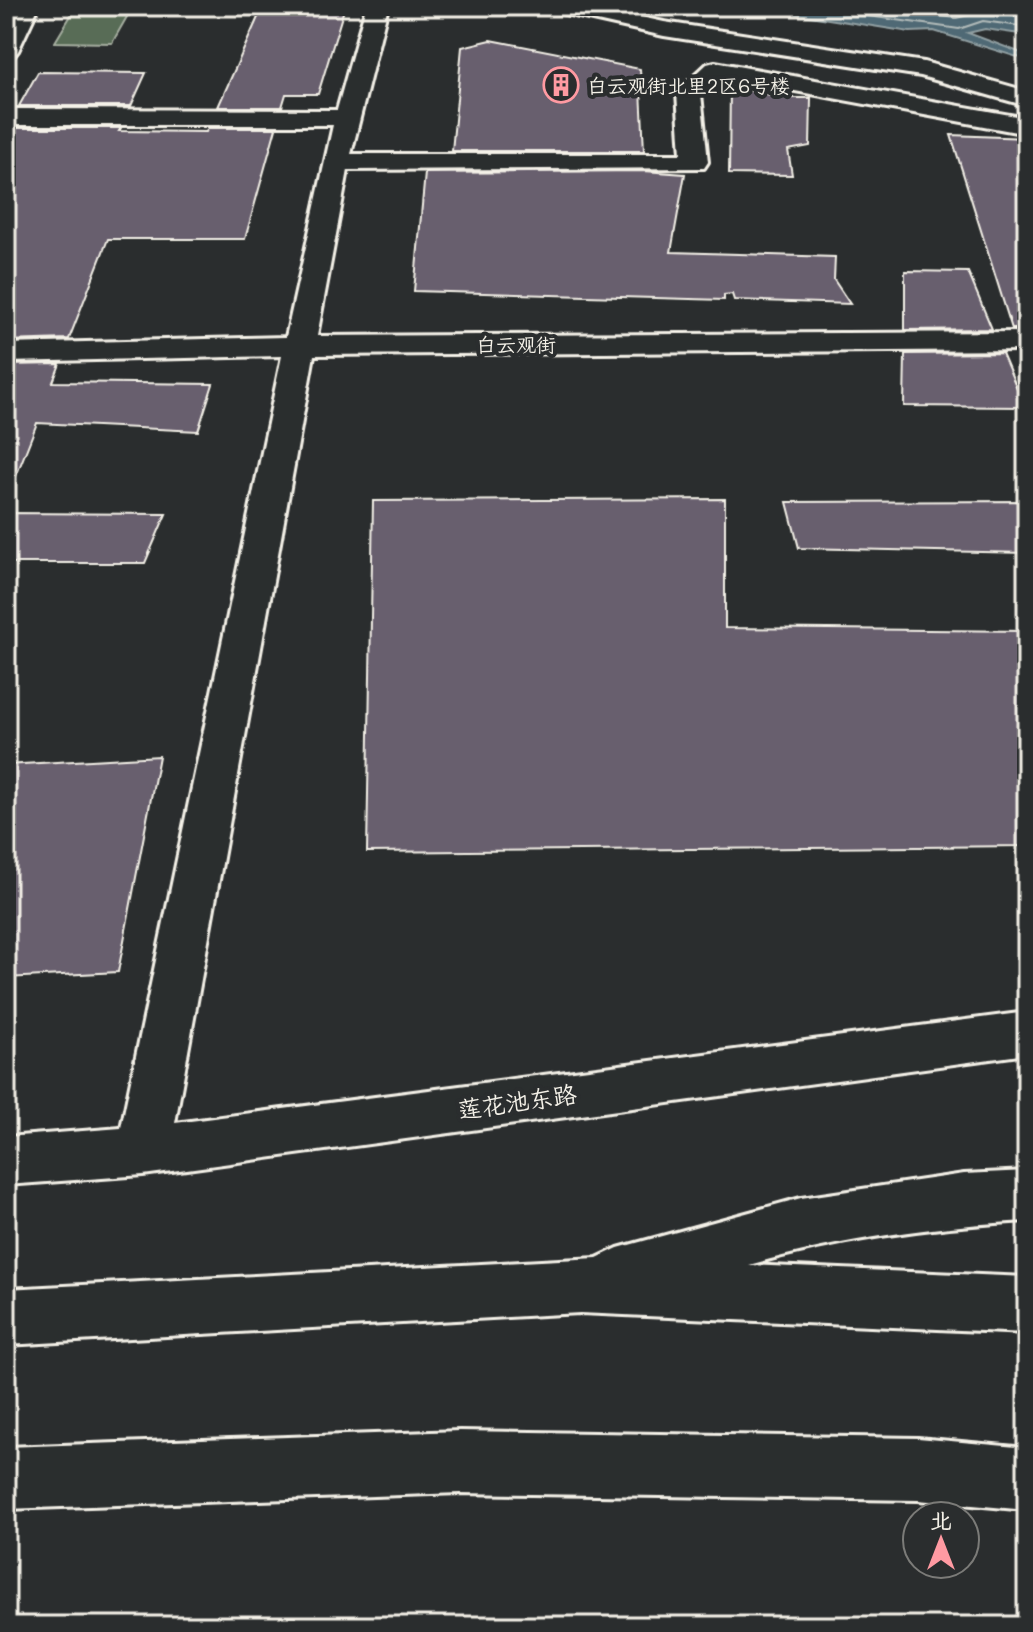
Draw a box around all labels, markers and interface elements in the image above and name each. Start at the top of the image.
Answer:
building icon: 白云观街北里2区6号楼 [542,66,580,104]
place label: 白云观街北里2区6号楼 [587,72,790,98]
street label: 白云观街 [476,331,556,357]
street label: 莲花池东路 [455,1077,579,1125]
north arrow [901,1500,981,1580]
text: 北 [930,1505,952,1534]

